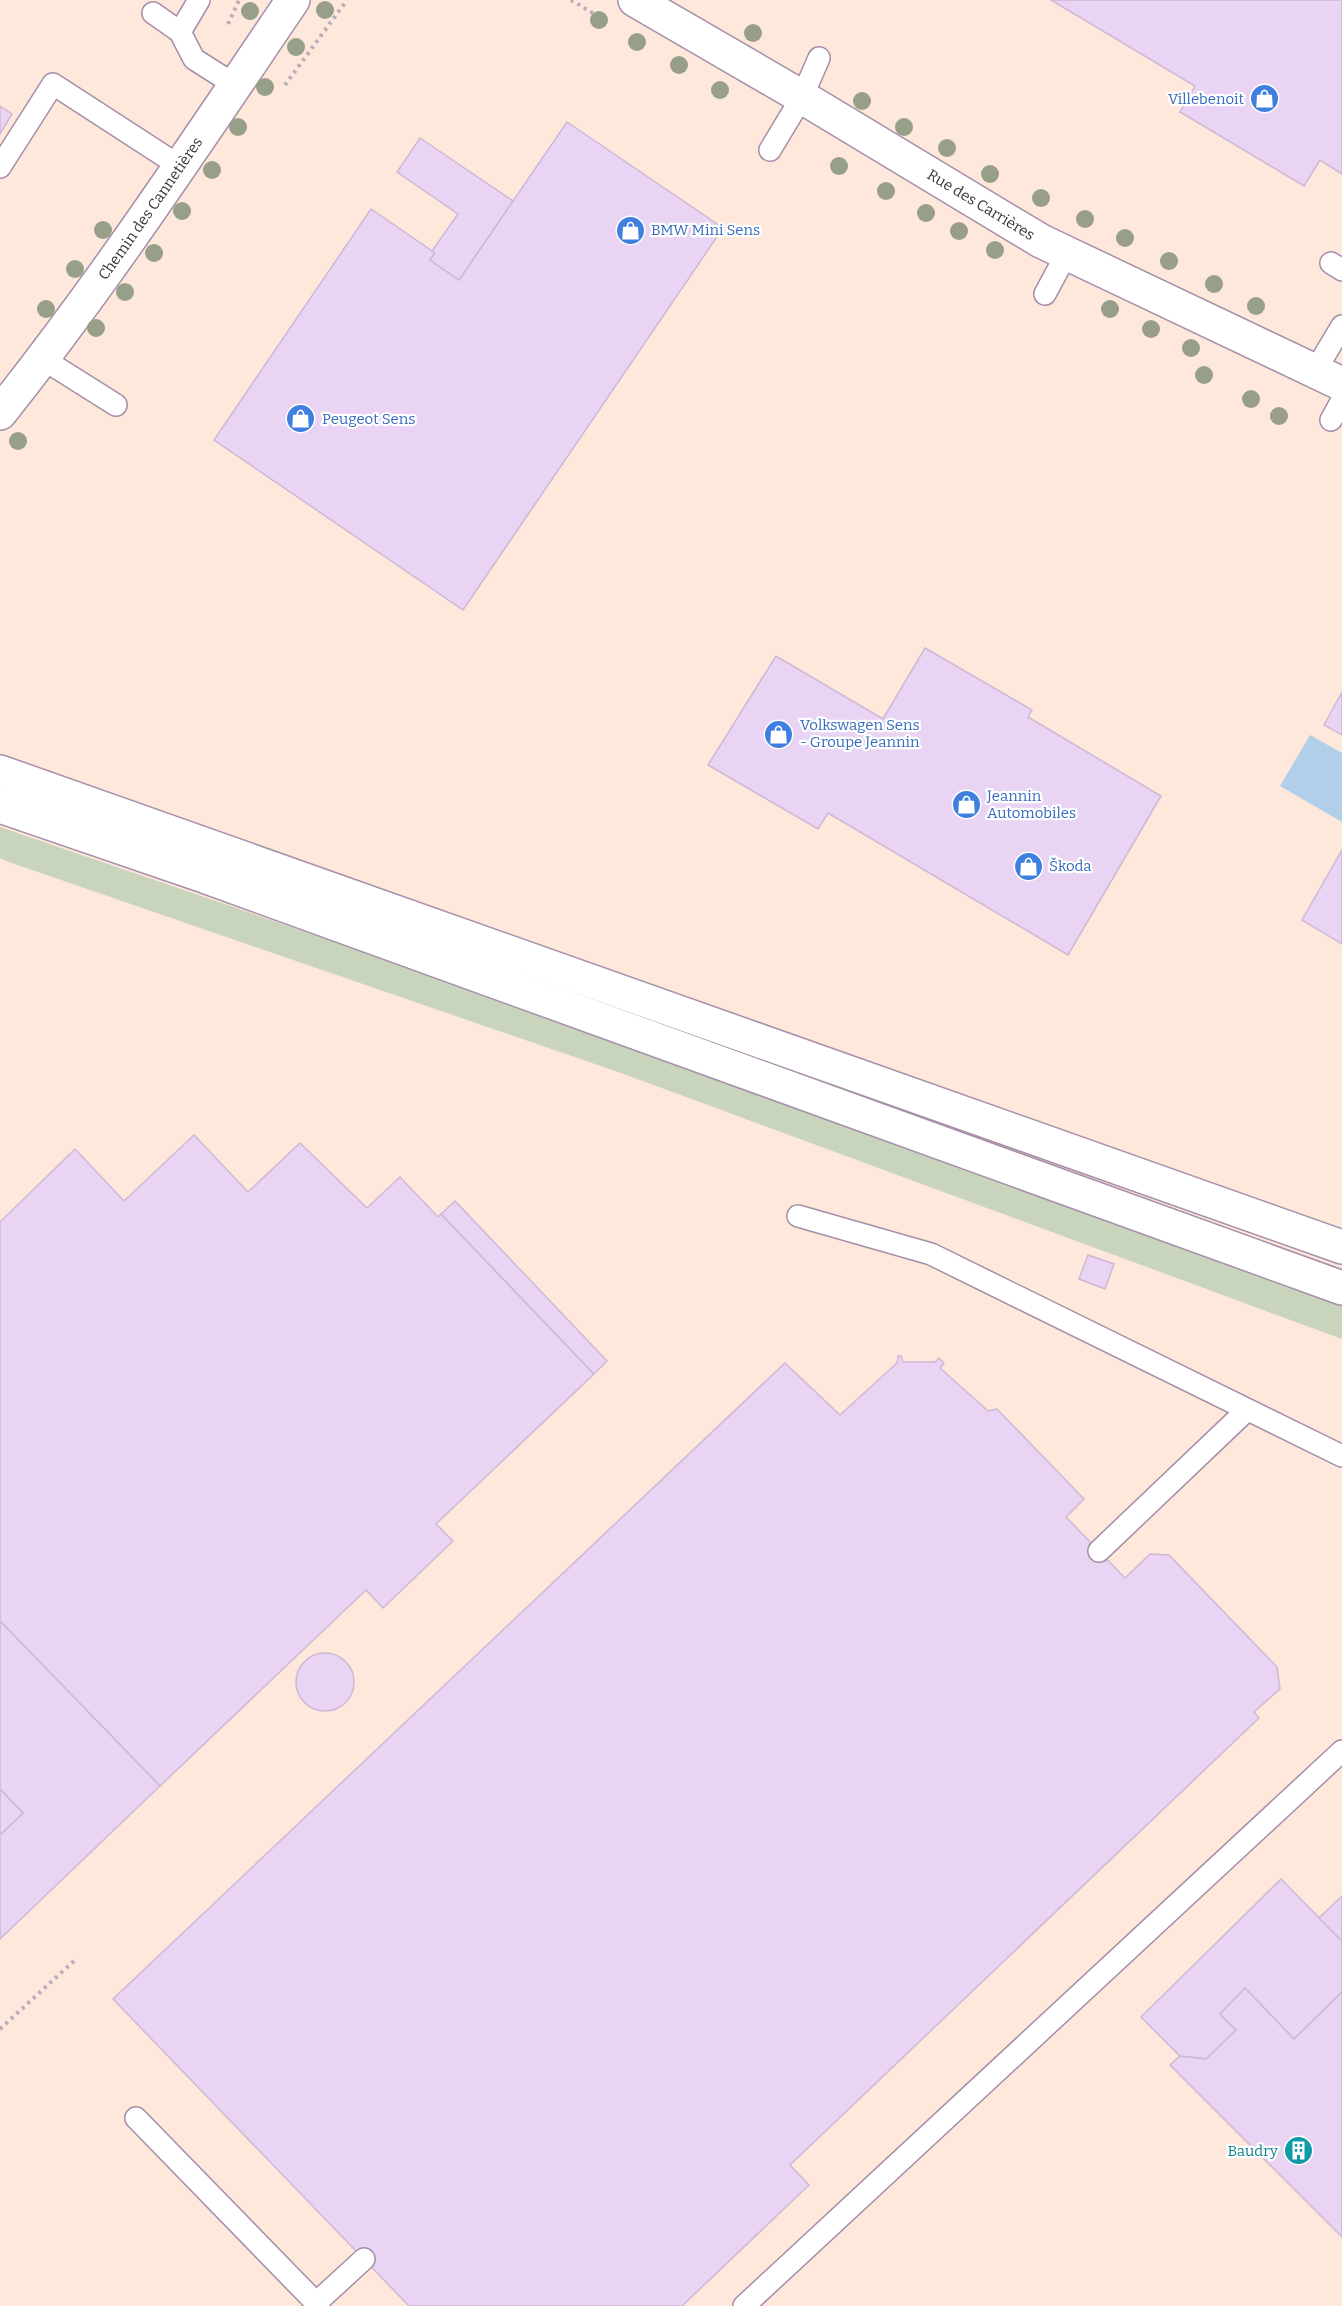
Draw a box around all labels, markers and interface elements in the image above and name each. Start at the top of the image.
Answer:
shop icon: Villebenoit [1249,83,1281,115]
place label: Villebenoit [1168,90,1245,108]
street label: Chemin des Cannetières [94,134,206,283]
street label: Rue des Carrières [924,166,1038,244]
shop icon: BMW Mini Sens [614,214,646,246]
place label: BMW Mini Sens [651,221,760,239]
shop icon: Peugeot Sens [285,403,317,435]
place label: Peugeot Sens [322,410,415,428]
place label: Volkswagen Sens - Groupe Jeannin [800,716,920,751]
shop icon: Volkswagen Sens - Groupe Jeannin [763,718,795,750]
place label: Jeannin Automobiles [986,787,1076,822]
shop icon: Jeannin Automobiles [950,789,982,821]
shop icon: Škoda [1012,850,1044,882]
place label: Škoda [1049,857,1092,875]
building icon: Baudry [1283,2135,1315,2167]
place label: Baudry [1228,2142,1278,2160]

